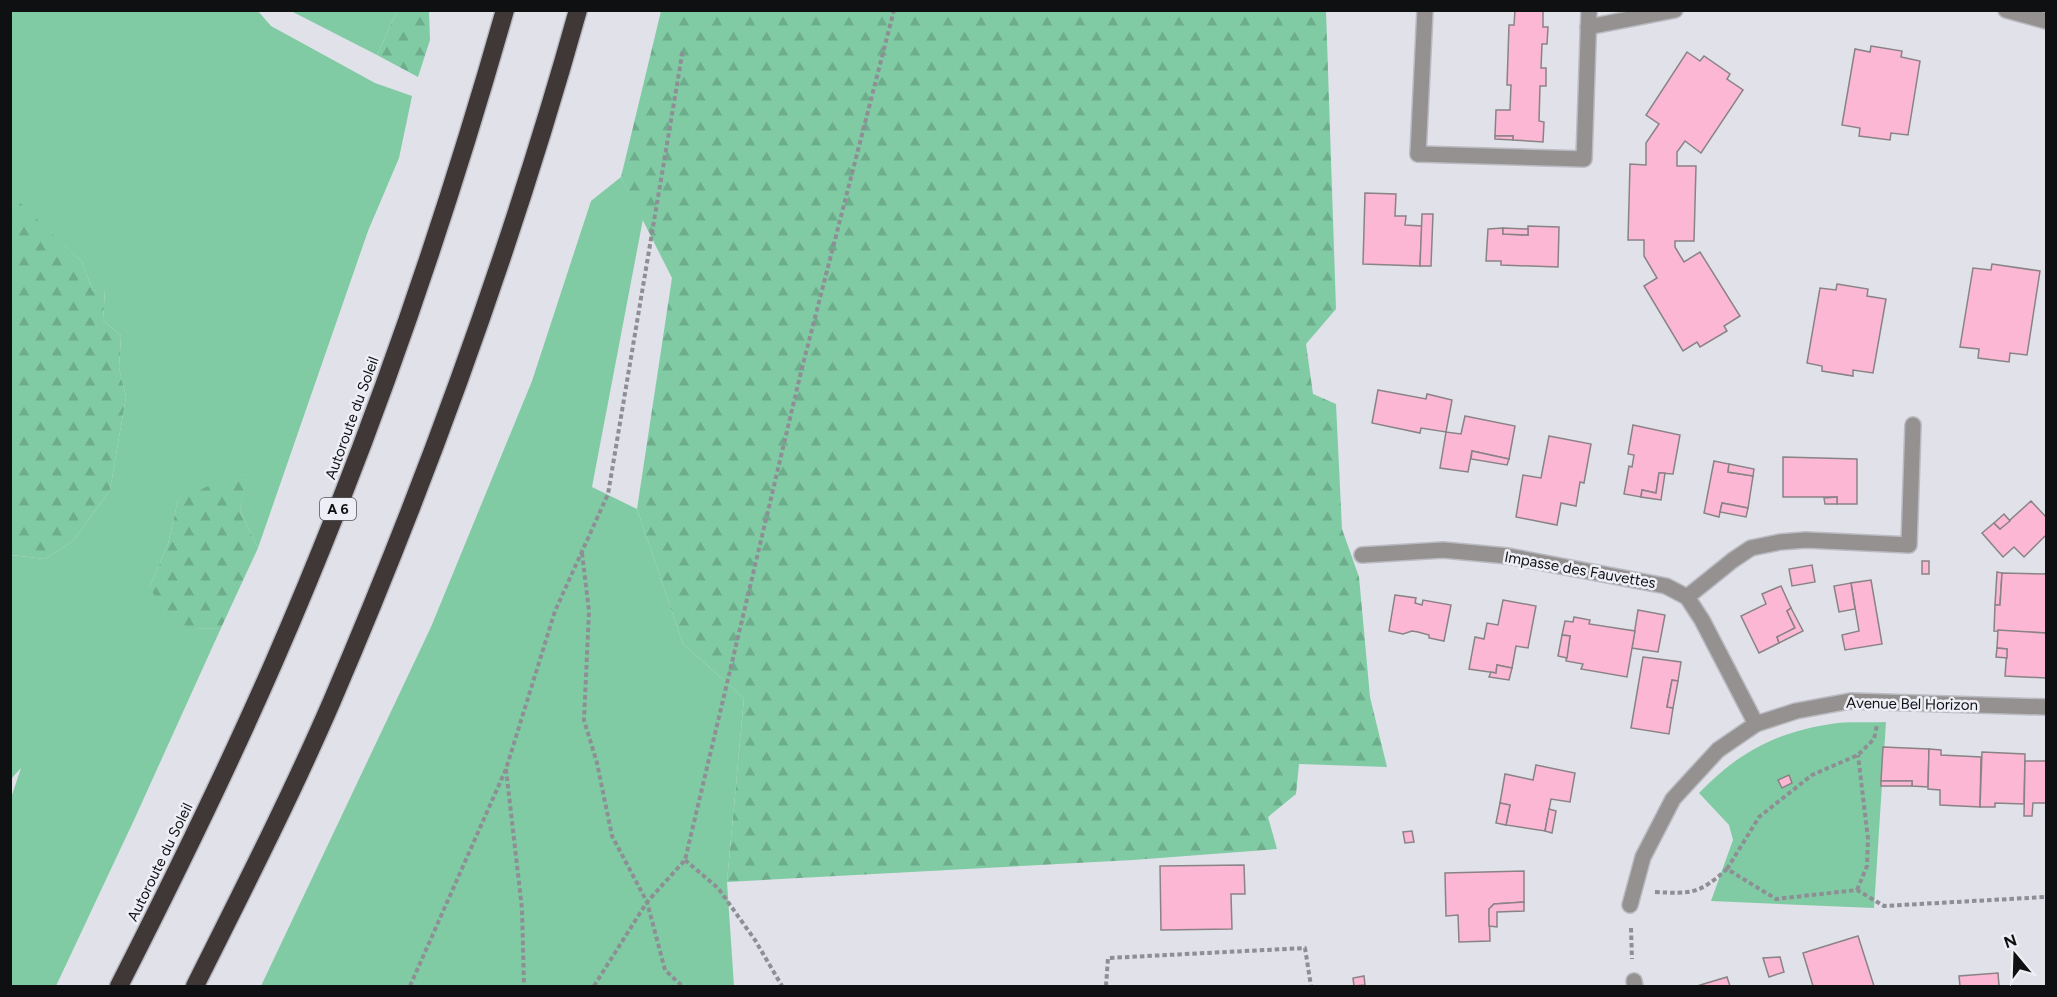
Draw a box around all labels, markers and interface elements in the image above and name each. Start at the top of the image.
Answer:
street label: Autoroute du Soleil [321,354,383,482]
road number: A 6 [320,498,356,520]
street label: Impasse des Fauvettes [1503,548,1657,592]
street label: Avenue Bel Horizon [1846,694,1978,714]
street label: Autoroute du Soleil [124,800,196,924]
north arrow [1985,925,2045,985]
text: N [2001,930,2019,952]

